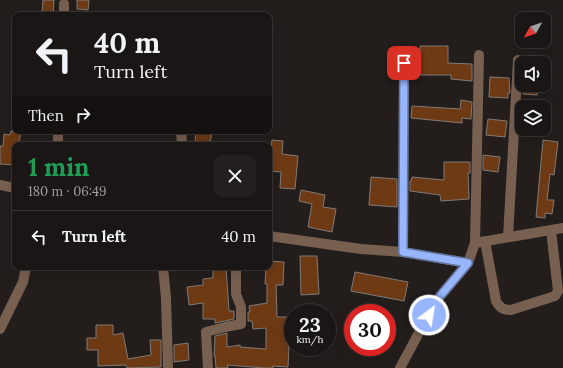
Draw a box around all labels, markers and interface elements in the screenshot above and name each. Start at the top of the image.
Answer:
north arrow [515,12,551,48]
map controls [515,12,551,136]
text: 40 m [94,25,160,61]
icon: left [28,28,80,80]
pin [387,46,421,80]
icon: arrive [393,52,415,74]
button: sound [515,56,551,92]
text: Turn left [94,60,167,83]
button: layers [515,100,551,136]
icon: right [72,104,94,126]
text: Then [28,106,64,125]
text: 1 min [28,152,89,183]
button: close [214,155,256,197]
text: 180 m · 06:49 [28,183,107,200]
icon: left [28,226,50,248]
text: Turn left [62,227,126,246]
text: 40 m [221,227,256,246]
position arrow [408,294,450,336]
speed limit sign: 30 [344,304,396,356]
text: 23 [299,312,321,337]
text: km/h [296,333,324,346]

